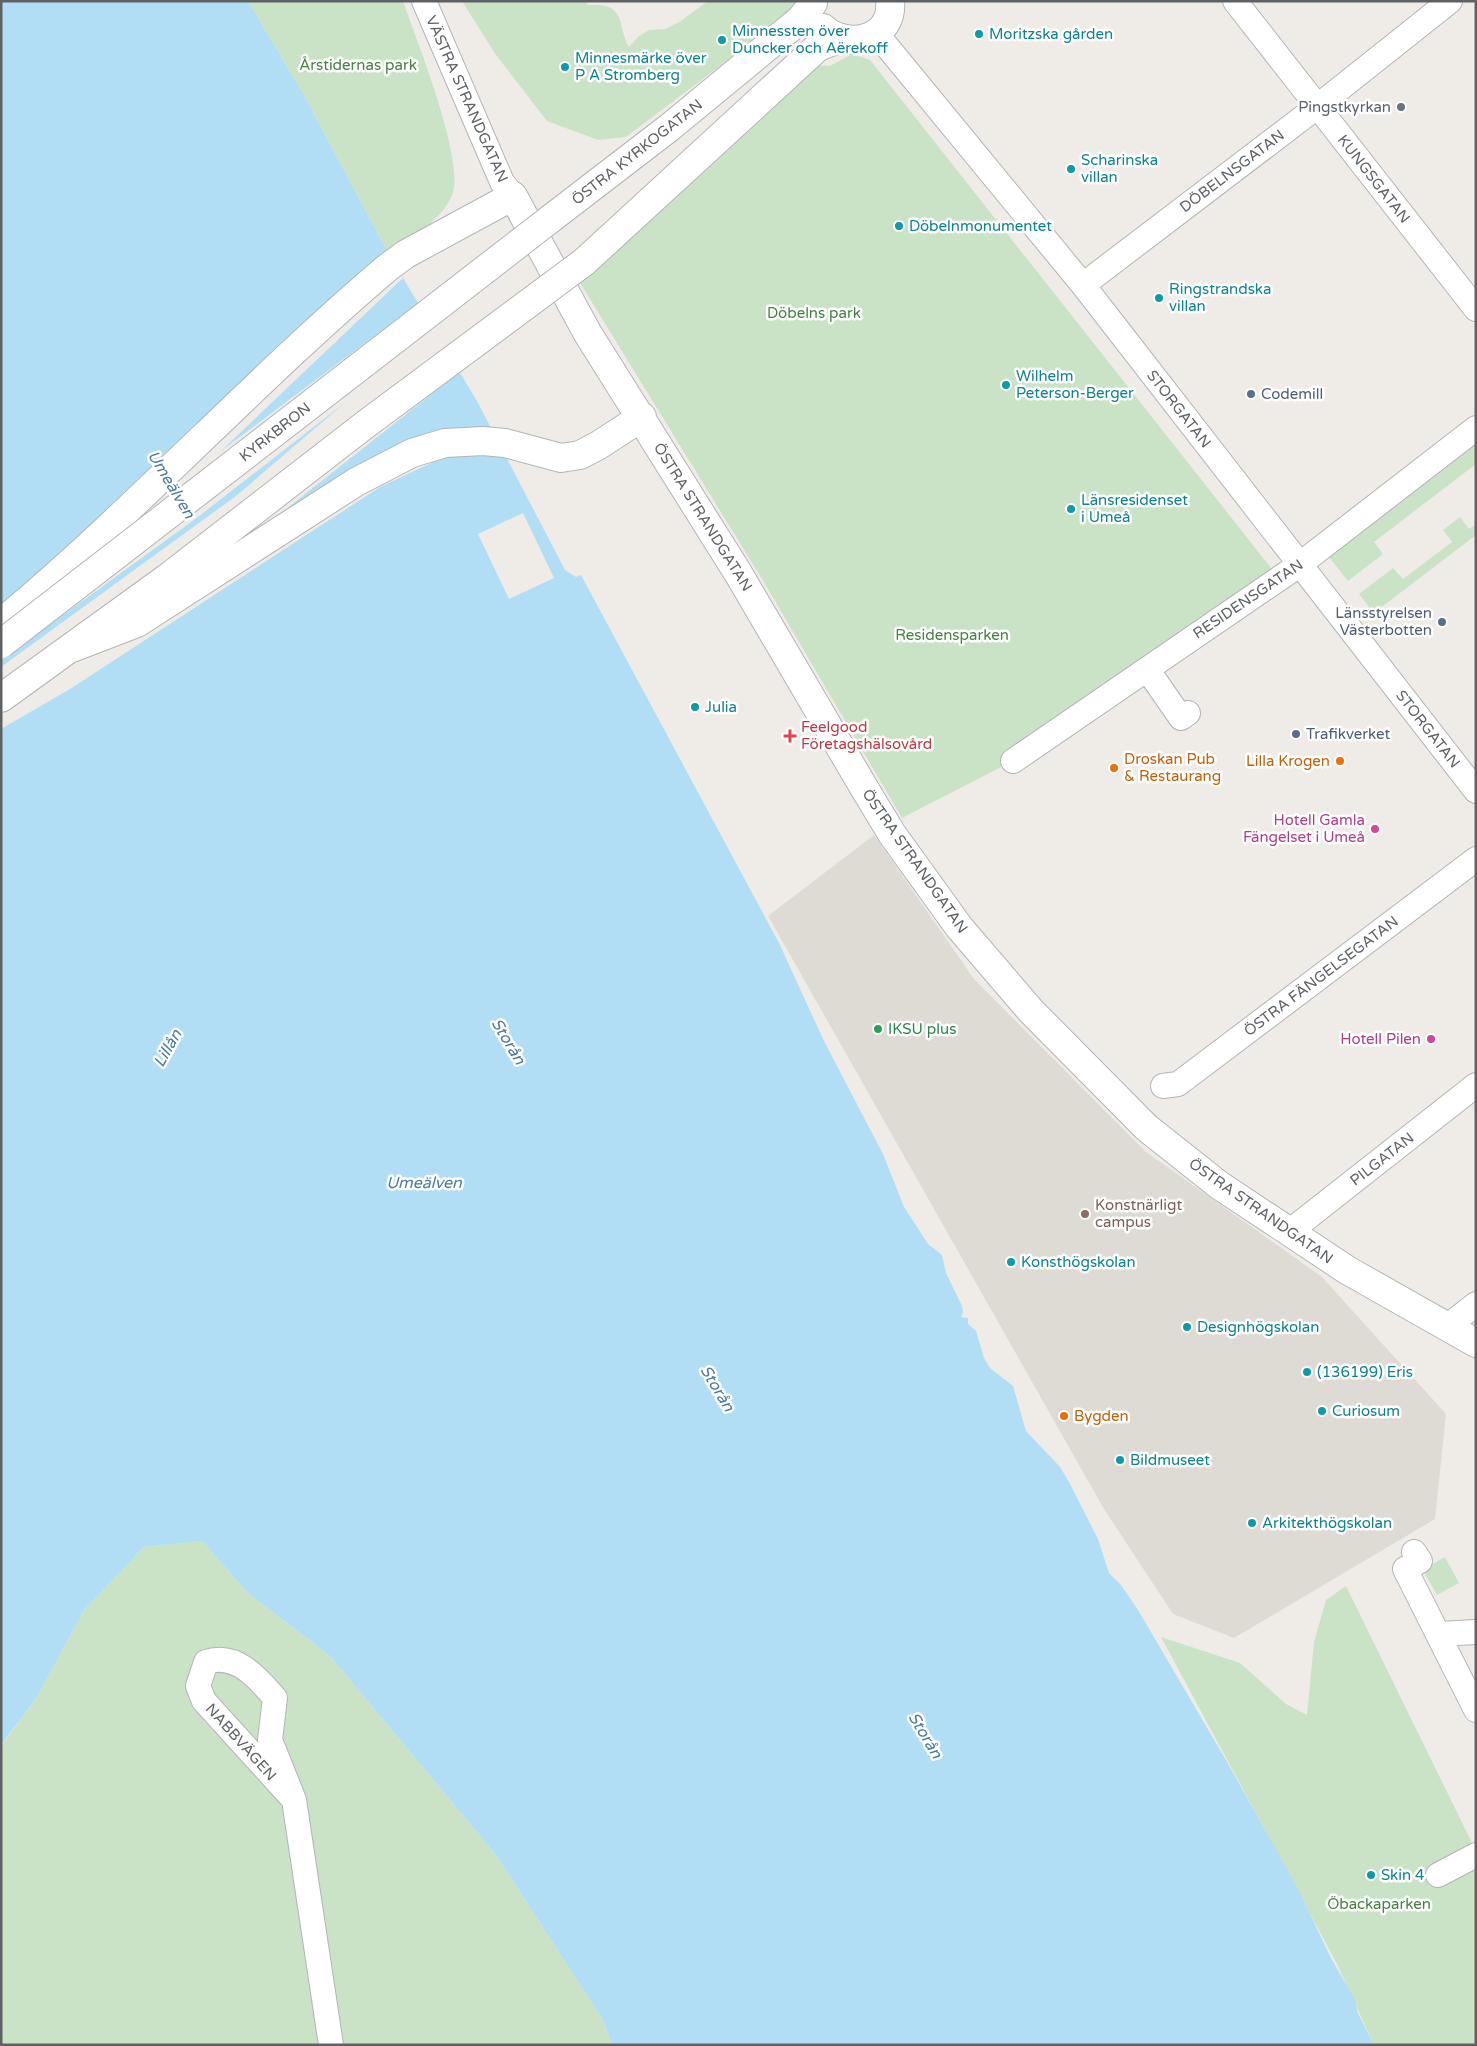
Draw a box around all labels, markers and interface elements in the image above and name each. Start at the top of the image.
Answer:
street label: VÄSTRA STRANDGATAN [422,13,512,185]
place label: Minnessten över Duncker och Aërekoff [732,22,888,57]
place label: Moritzska gården [989,25,1113,43]
marker: Moritzska gården [973,28,985,40]
marker: Minnessten över Duncker och Aërekoff [716,34,728,46]
place label: Minnesmärke över P A Stromberg [575,49,707,84]
park label: Årstidernas park [299,56,417,74]
marker: Minnesmärke över P A Stromberg [559,61,571,73]
street label: ÖSTRA KYRKOGATAN [568,95,706,209]
place label: Pingstkyrkan [1298,98,1391,116]
marker: Pingstkyrkan [1395,101,1407,113]
street label: DÖBELNSGATAN [1176,126,1288,216]
street label: KUNGSGATAN [1334,131,1414,227]
place label: Scharinska villan [1081,151,1158,186]
marker: Scharinska villan [1065,163,1077,175]
place label: Döbelnmonumentet [909,217,1052,235]
marker: Döbelnmonumentet [893,220,905,232]
place label: Ringstrandska villan [1169,280,1271,315]
marker: Ringstrandska villan [1153,292,1165,304]
park label: Döbelns park [767,304,861,322]
place label: Wilhelm Peterson-Berger [1016,367,1134,402]
street label: STORGATAN [1143,367,1215,451]
marker: Wilhelm Peterson-Berger [1000,379,1012,391]
place label: Codemill [1261,385,1323,403]
marker: Codemill [1245,388,1257,400]
street label: KYRKBRON [236,399,314,465]
street label: ÖSTRA STRANDGATAN [650,439,756,595]
water label: Umeälven [143,447,200,523]
place label: Länsresidenset i Umeå [1081,491,1188,526]
marker: Länsresidenset i Umeå [1065,503,1077,515]
street label: RESIDENSGATAN [1190,555,1306,643]
place label: Länsstyrelsen Västerbotten [1335,604,1432,639]
marker: Länsstyrelsen Västerbotten [1436,616,1448,628]
park label: Residensparken [895,626,1009,644]
street label: STORGATAN [1392,687,1464,771]
place label: Julia [705,698,737,716]
marker: Julia [689,701,701,713]
place label: Feelgood Företagshälsovård [801,718,932,753]
place label: Trafikverket [1306,725,1391,743]
marker: Trafikverket [1290,728,1302,740]
marker: Feelgood Företagshälsovård [783,729,797,743]
place label: Droskan Pub & Restaurang [1124,750,1221,785]
place label: Lilla Krogen [1246,752,1330,770]
marker: Lilla Krogen [1334,755,1346,767]
marker: Droskan Pub & Restaurang [1108,762,1120,774]
street label: ÖSTRA STRANDGATAN [858,785,972,937]
place label: Hotell Gamla Fängelset i Umeå [1243,811,1365,846]
marker: Hotell Gamla Fängelset i Umeå [1369,823,1381,835]
street label: ÖSTRA FÄNGELSEGATAN [1240,912,1402,1040]
water label: Storån [487,1015,530,1069]
place label: IKSU plus [888,1020,956,1038]
marker: IKSU plus [872,1023,884,1035]
water label: Lillån [149,1025,187,1071]
place label: Hotell Pilen [1340,1030,1421,1048]
marker: Hotell Pilen [1425,1033,1437,1045]
street label: PILGATAN [1346,1128,1418,1190]
street label: ÖSTRA STRANDGATAN [1185,1154,1337,1268]
water label: Umeälven [386,1173,463,1193]
place label: Konstnärligt campus [1095,1196,1182,1231]
marker: Konstnärligt campus [1079,1208,1091,1220]
place label: Konsthögskolan [1021,1253,1136,1271]
marker: Konsthögskolan [1005,1256,1017,1268]
place label: Designhögskolan [1197,1318,1319,1336]
marker: Designhögskolan [1181,1321,1193,1333]
water label: Storån [696,1362,739,1416]
place label: (136199) Eris [1317,1363,1413,1381]
marker: (136199) Eris [1301,1366,1313,1378]
place label: Curiosum [1332,1402,1400,1420]
marker: Curiosum [1316,1405,1328,1417]
place label: Bygden [1074,1407,1129,1425]
marker: Bygden [1058,1410,1070,1422]
place label: Bildmuseet [1130,1451,1210,1469]
marker: Bildmuseet [1114,1454,1126,1466]
place label: Arkitekthögskolan [1262,1514,1392,1532]
marker: Arkitekthögskolan [1246,1517,1258,1529]
street label: NABBVÄGEN [202,1700,280,1784]
water label: Storån [904,1709,947,1763]
place label: Skin 4 [1381,1866,1425,1884]
marker: Skin 4 [1365,1869,1377,1881]
park label: Öbackaparken [1327,1895,1431,1913]

